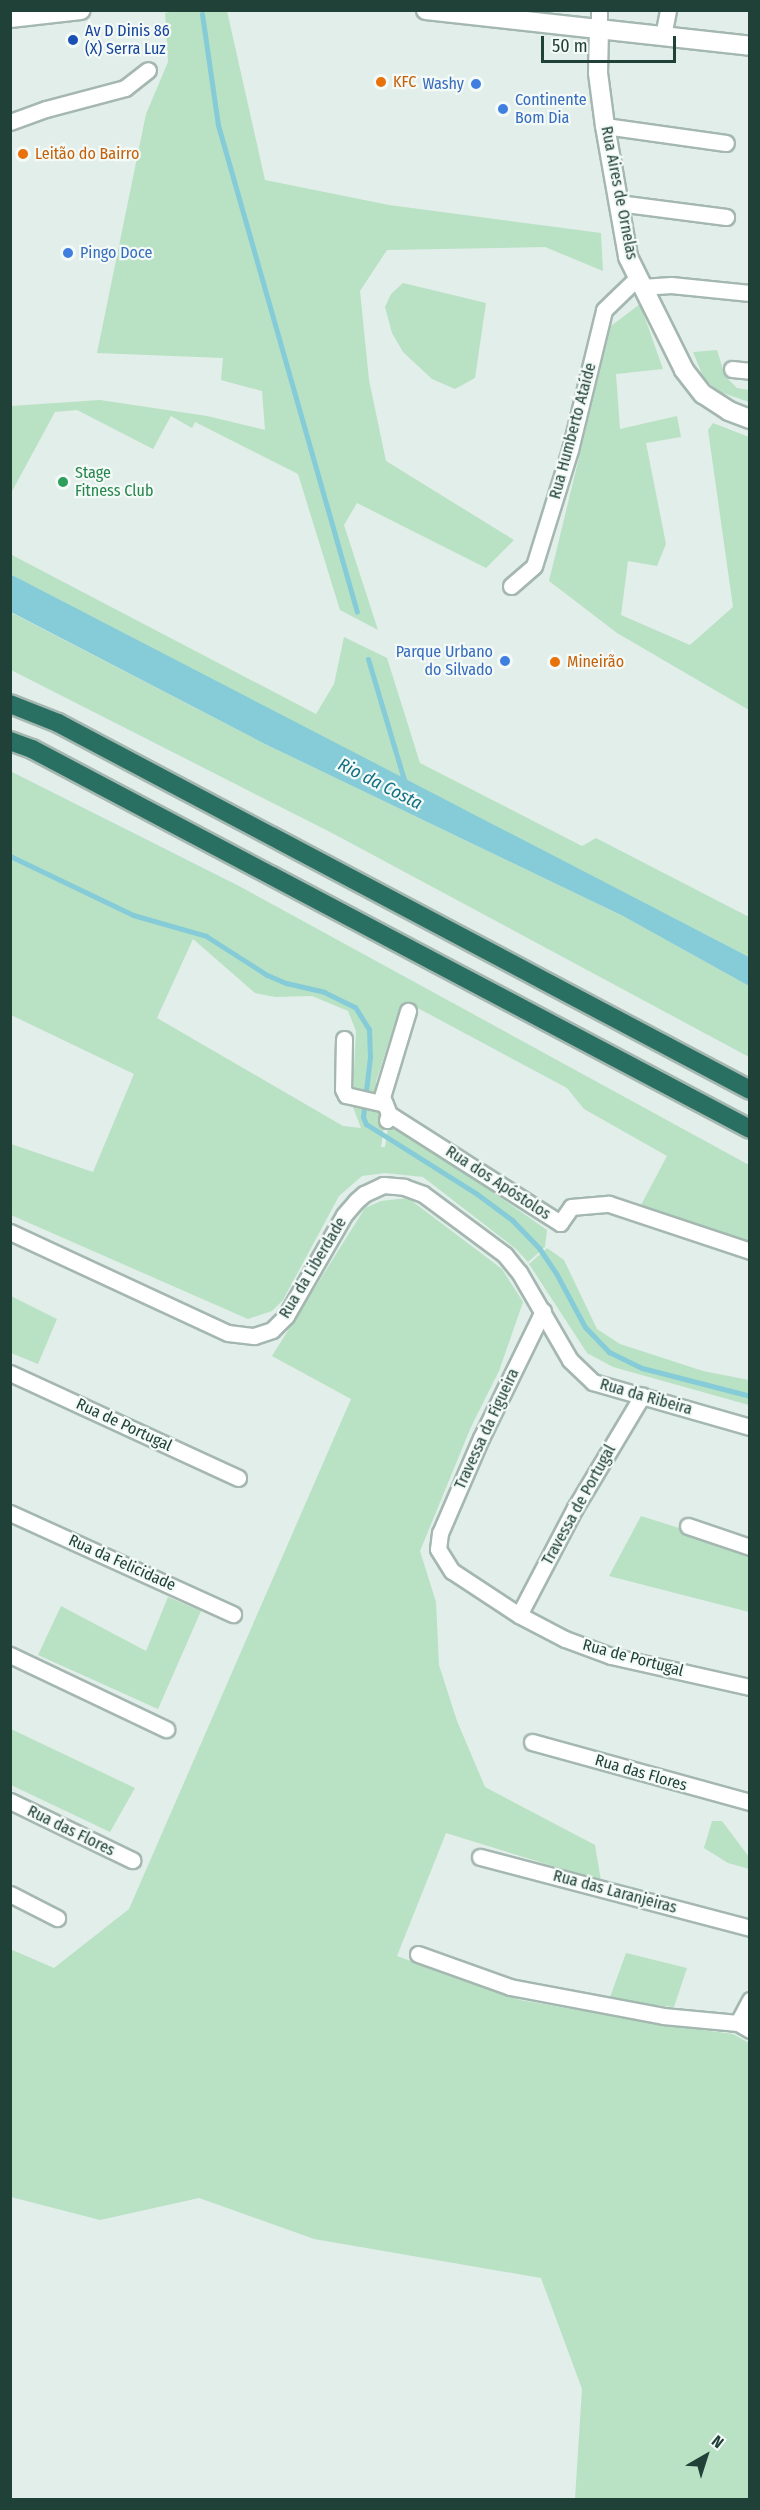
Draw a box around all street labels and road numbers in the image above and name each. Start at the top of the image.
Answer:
street label: Rua Aires de Ornelas [597,125,641,261]
street label: Rua Humberto Ataíde [546,361,600,501]
street label: Rua dos Apóstolos [442,1142,554,1224]
street label: Rua da Liberdade [275,1214,351,1322]
street label: Travessa da Figueira [451,1366,523,1492]
street label: Rua da Ribeira [598,1375,694,1419]
street label: Rua de Portugal [73,1394,175,1456]
street label: Travessa de Portugal [538,1442,620,1568]
street label: Rua da Felicidade [65,1531,179,1595]
street label: Rua de Portugal [581,1635,685,1681]
street label: Rua das Flores [593,1751,689,1795]
street label: Rua das Flores [24,1802,118,1860]
street label: Rua das Laranjeiras [551,1866,679,1918]

